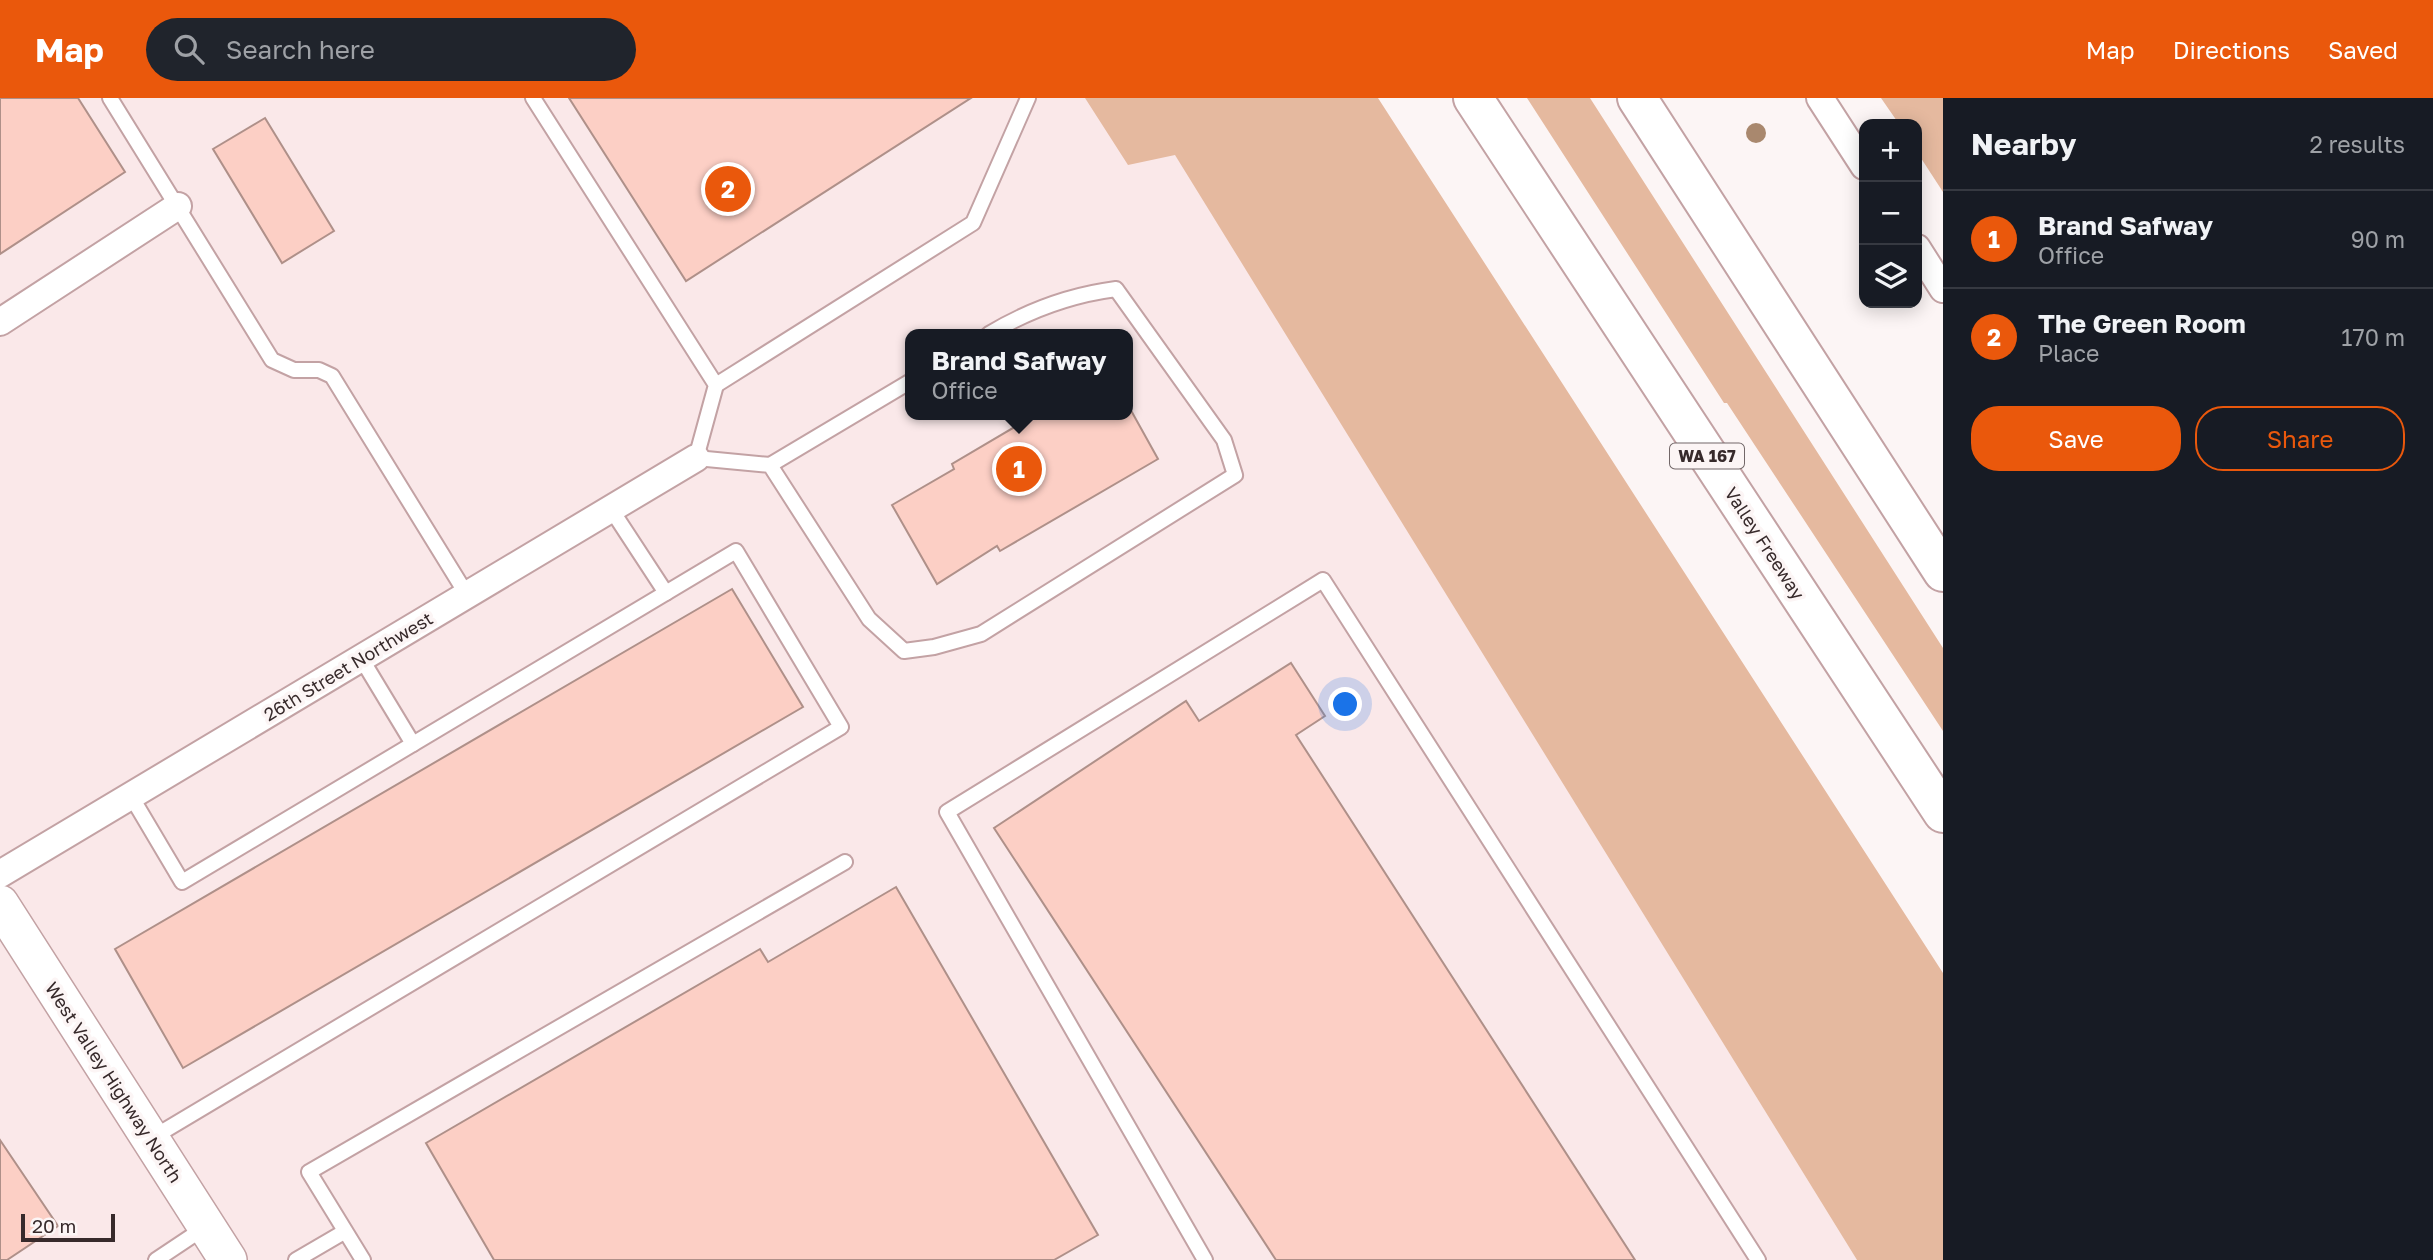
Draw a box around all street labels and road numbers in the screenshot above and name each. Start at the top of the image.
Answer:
road number: WA 167 [1670,444,1744,468]
street label: Valley Freeway [1721,483,1809,603]
street label: 26th Street Northwest [259,607,437,725]
street label: West Valley Highway North [41,978,187,1186]

